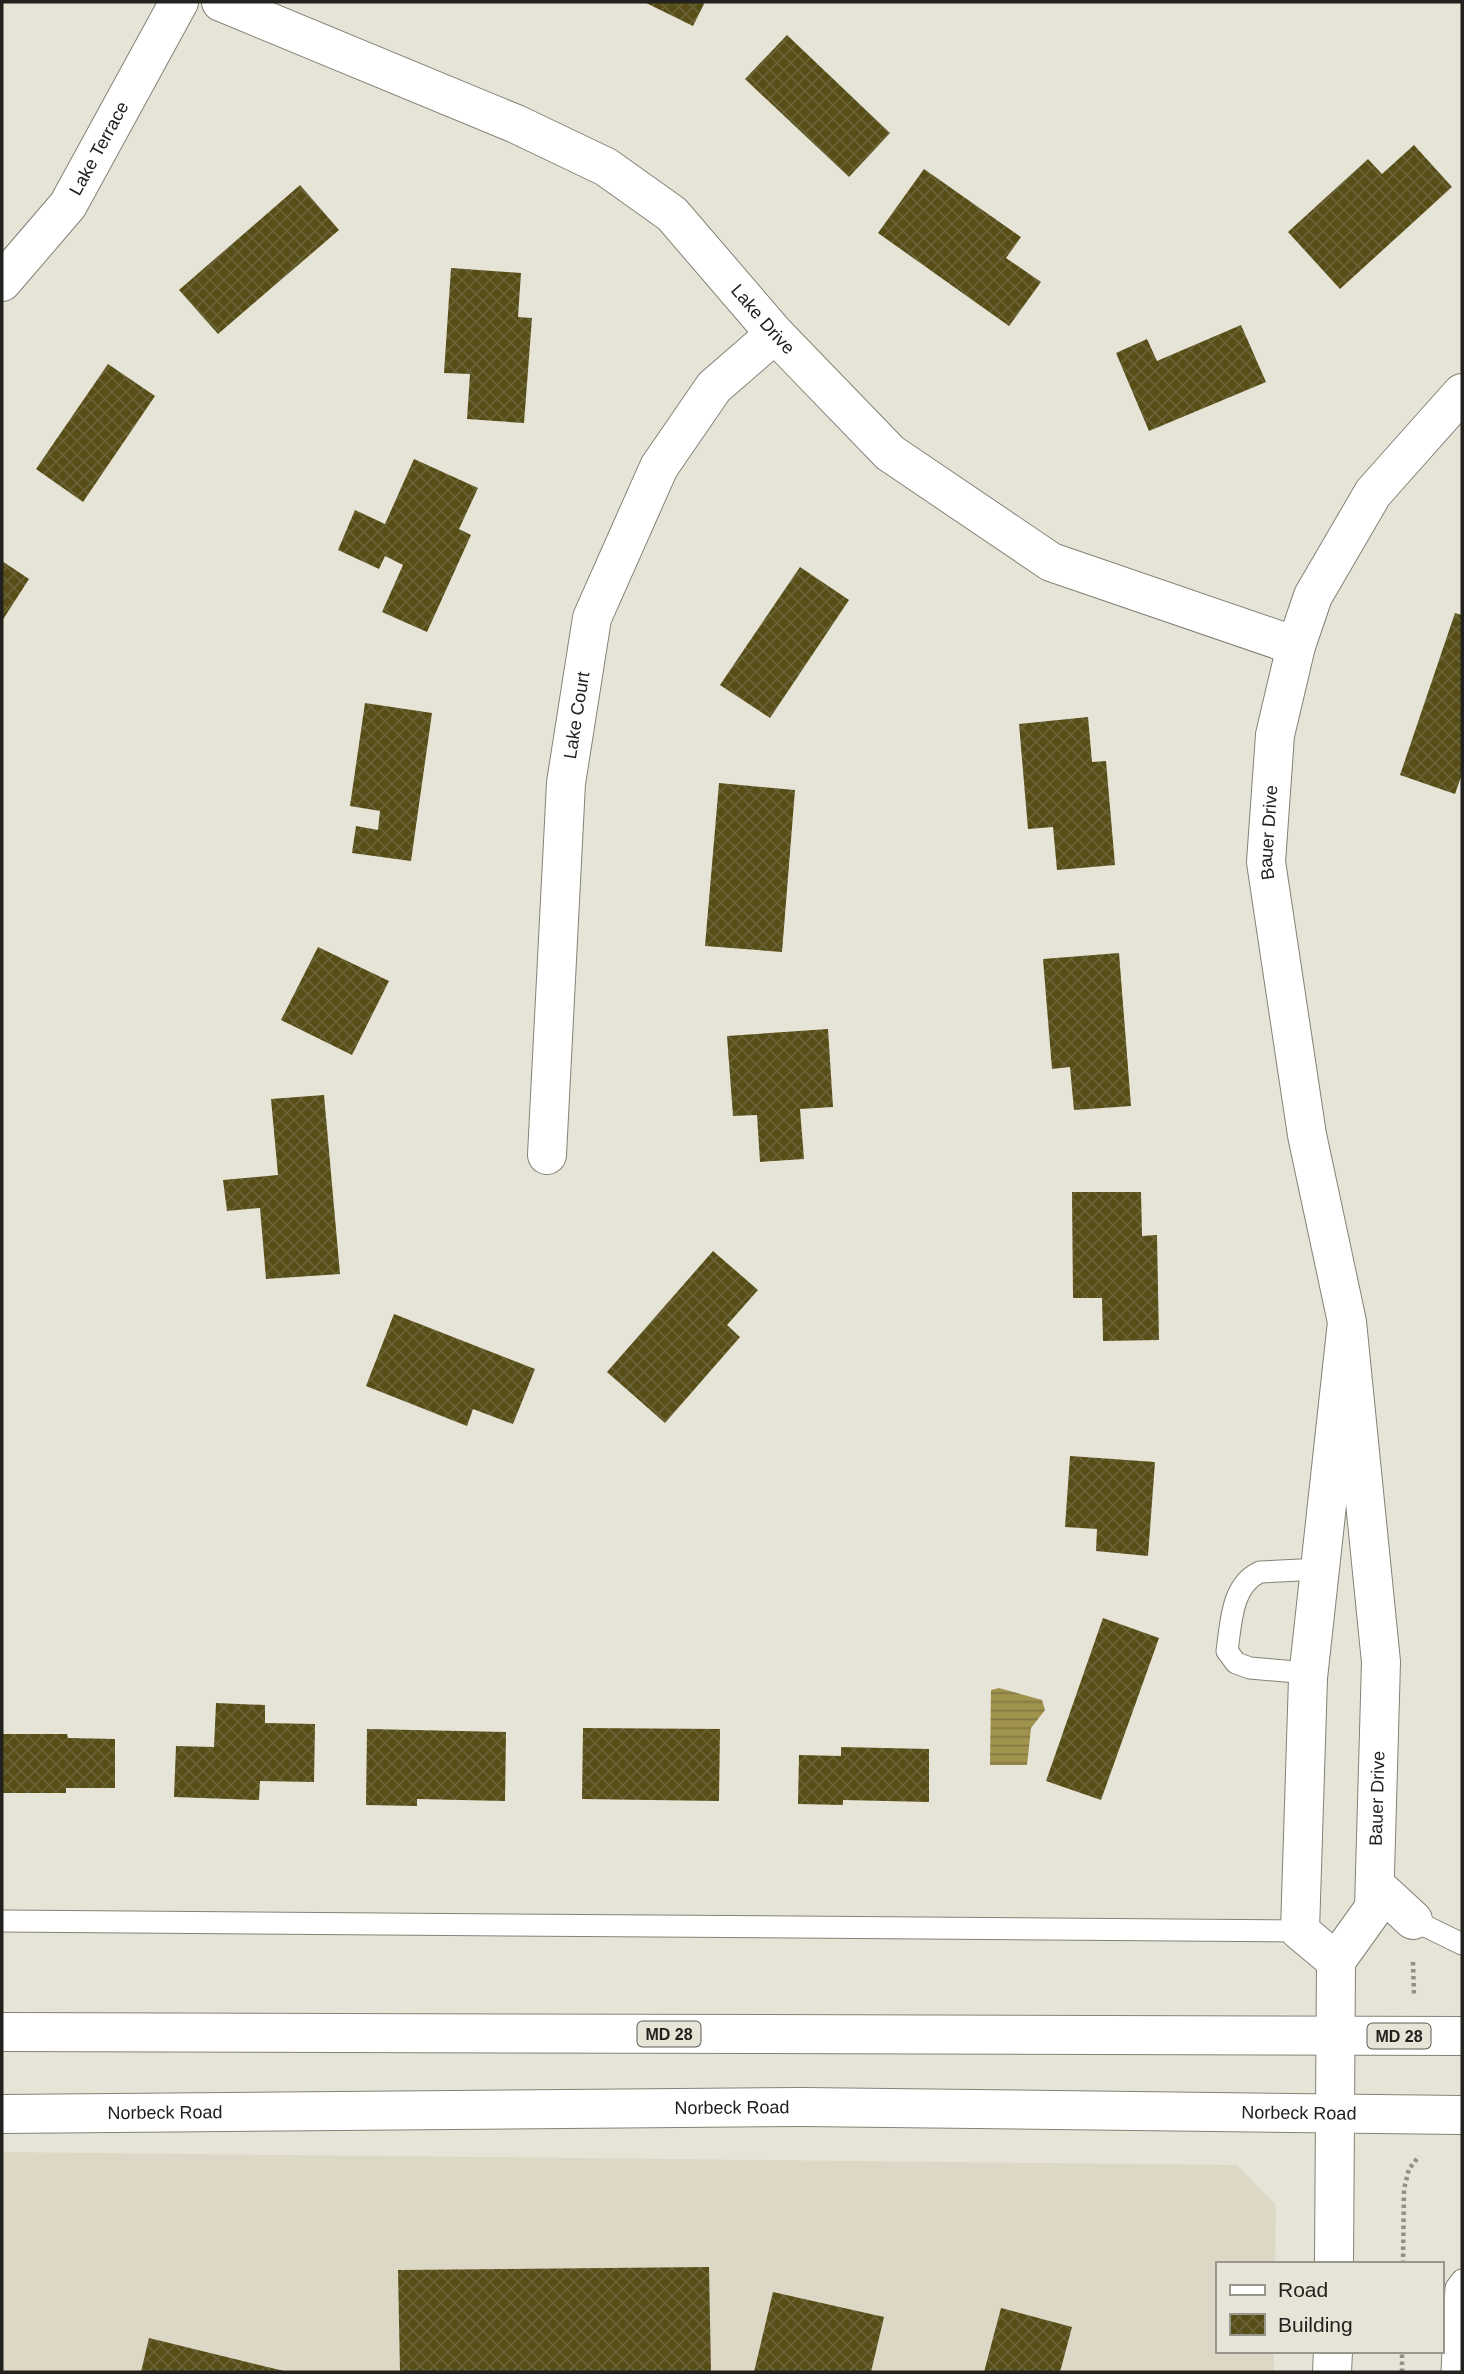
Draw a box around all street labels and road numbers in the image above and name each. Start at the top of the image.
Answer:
street label: Lake Terrace [65,98,133,199]
street label: Lake Drive [727,280,799,358]
street label: Lake Court [560,670,593,760]
street label: Bauer Drive [1255,784,1281,881]
street label: Bauer Drive [1366,1751,1388,1846]
road number: MD 28 [638,2022,700,2046]
road number: MD 28 [1368,2024,1430,2048]
street label: Norbeck Road [674,2097,790,2118]
street label: Norbeck Road [107,2102,223,2123]
street label: Norbeck Road [1241,2102,1357,2124]

